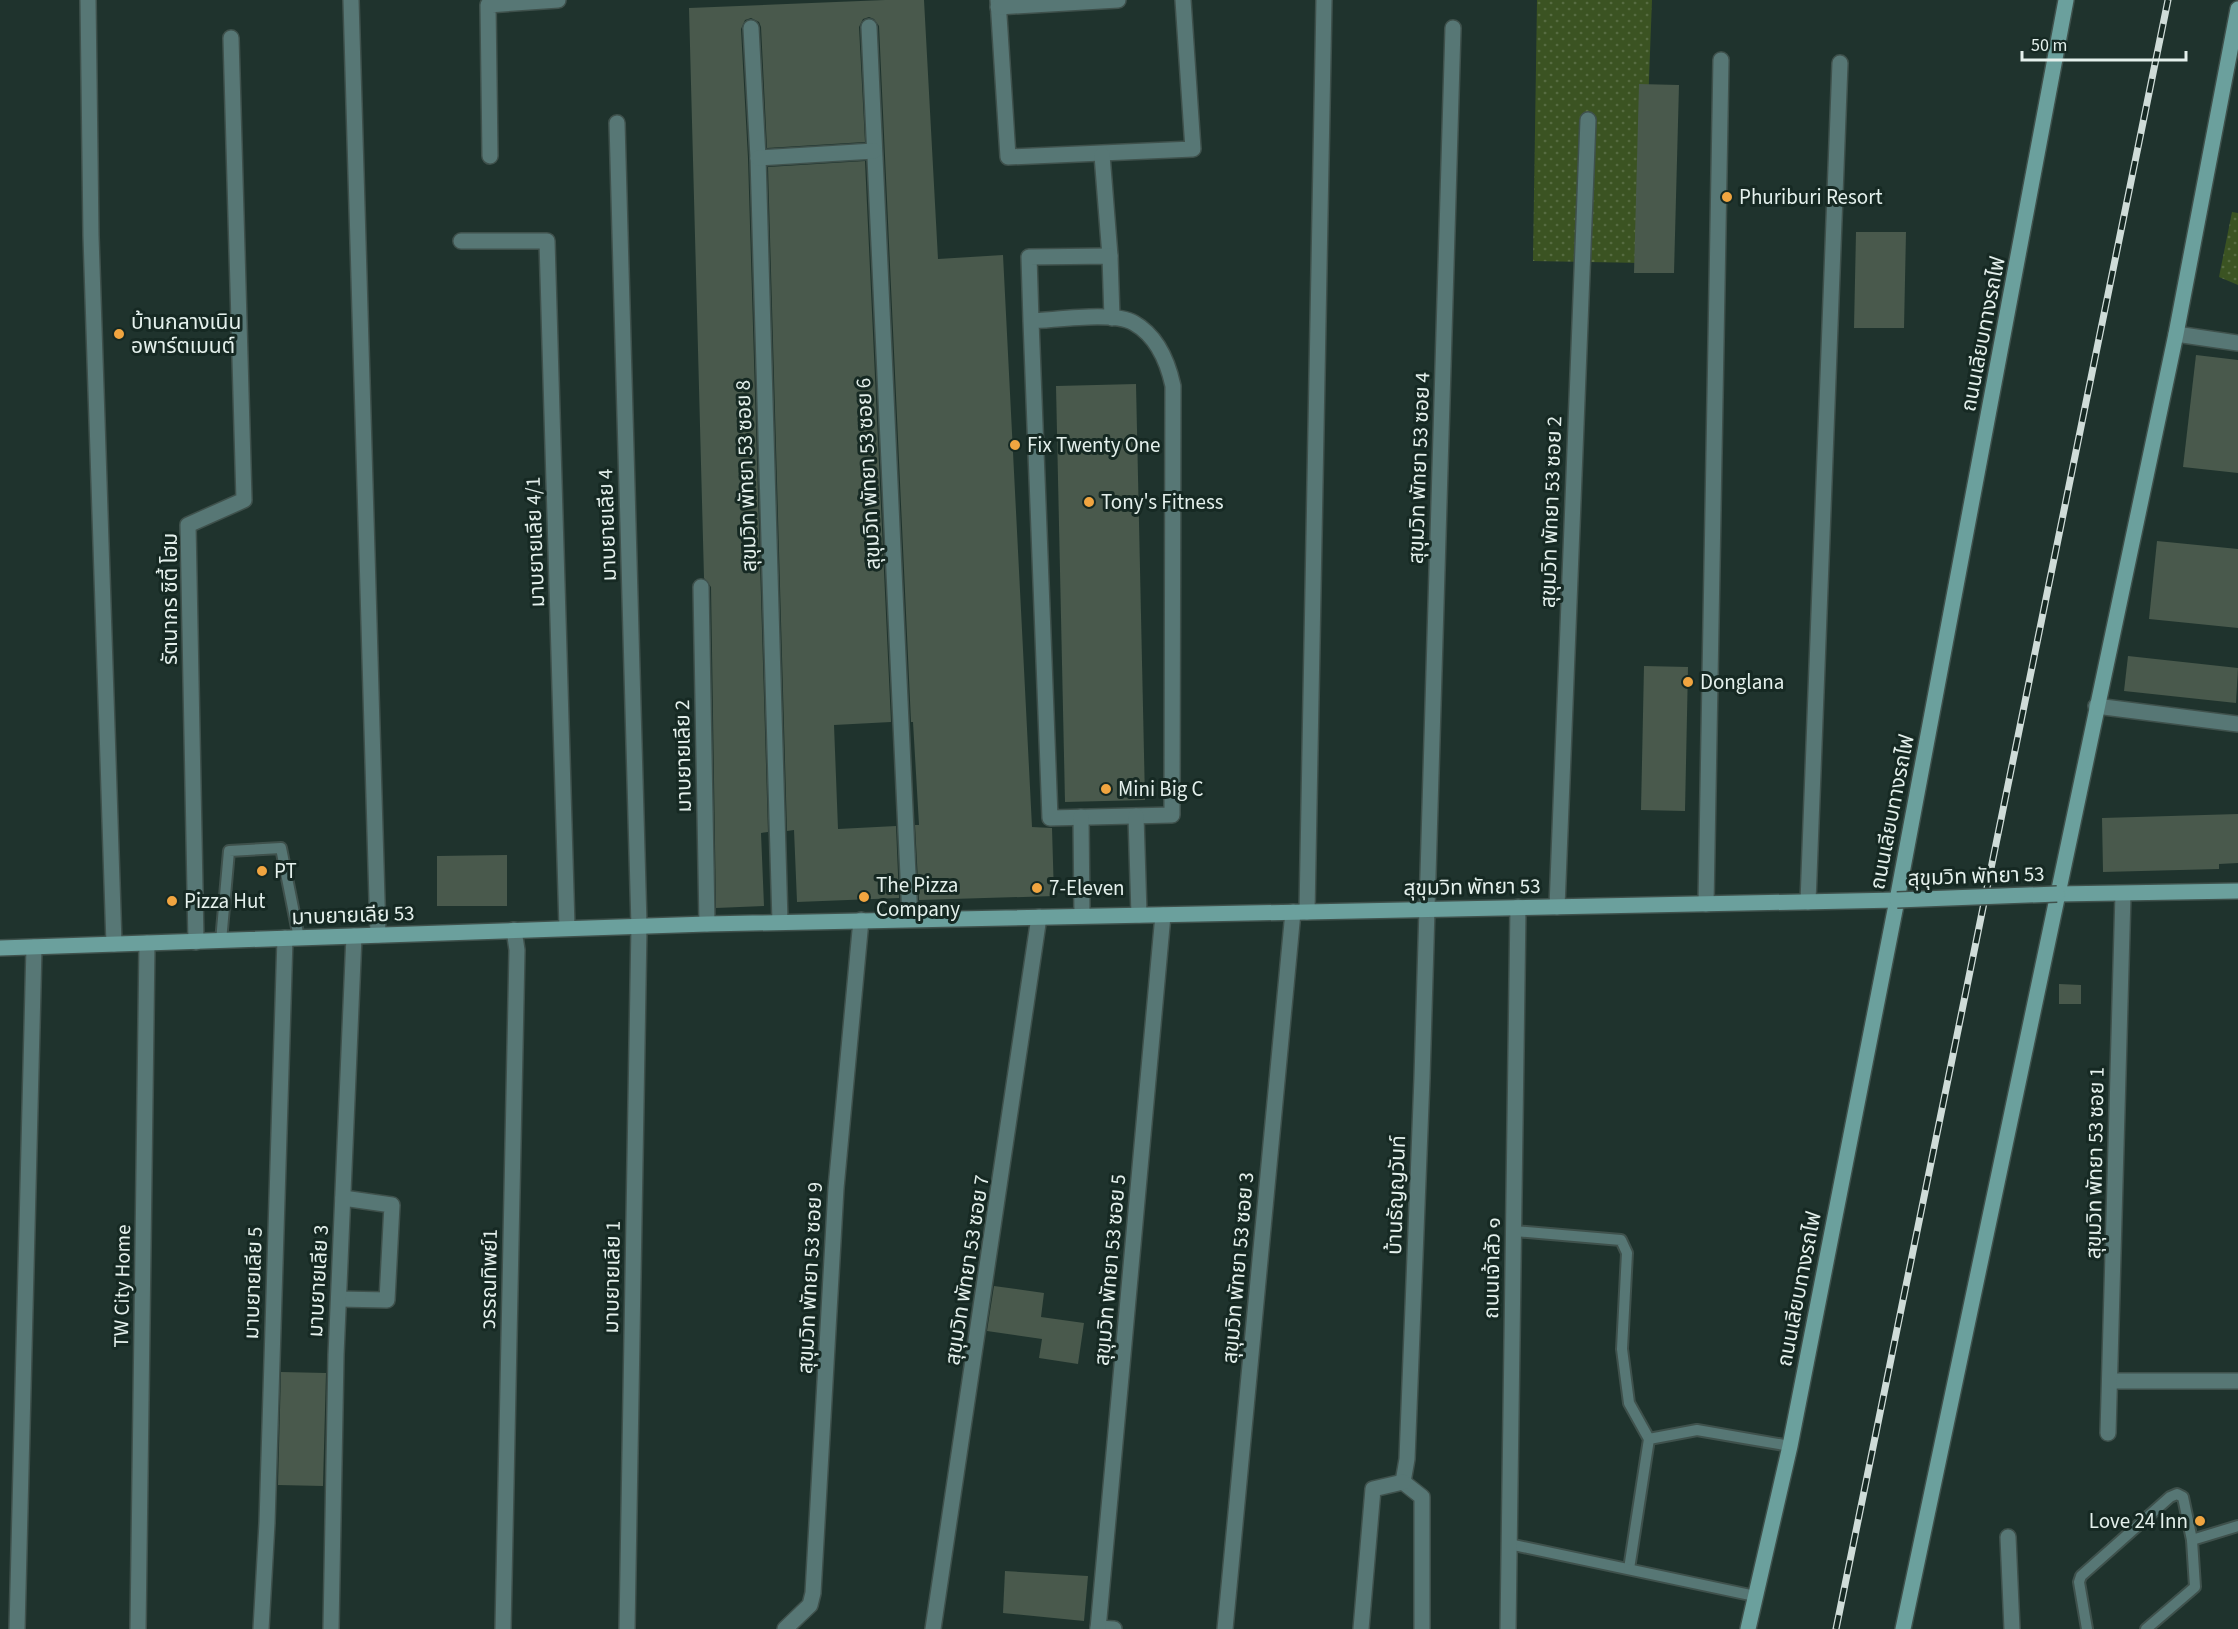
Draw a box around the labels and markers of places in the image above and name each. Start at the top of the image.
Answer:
place label: Phuriburi Resort [1739,182,1883,212]
marker: Phuriburi Resort [1720,190,1734,204]
place label: บ้านกลางเนิน อพาร์ตเมนต์ [131,307,241,361]
marker: บ้านกลางเนิน อพาร์ตเมนต์ [112,327,126,341]
place label: Fix Twenty One [1027,430,1161,460]
marker: Fix Twenty One [1008,438,1022,452]
place label: Tony's Fitness [1101,487,1224,517]
marker: Tony's Fitness [1082,495,1096,509]
place label: Donglana [1700,667,1784,697]
marker: Donglana [1681,675,1695,689]
place label: Mini Big C [1118,774,1204,804]
marker: Mini Big C [1099,782,1113,796]
place label: PT [274,856,297,886]
marker: PT [255,864,269,878]
place label: The Pizza Company [876,870,960,924]
place label: 7-Eleven [1049,873,1125,903]
marker: 7-Eleven [1030,881,1044,895]
place label: Pizza Hut [184,886,265,916]
marker: The Pizza Company [857,890,871,904]
marker: Pizza Hut [165,894,179,908]
place label: Love 24 Inn [2089,1506,2188,1536]
marker: Love 24 Inn [2193,1514,2207,1528]

